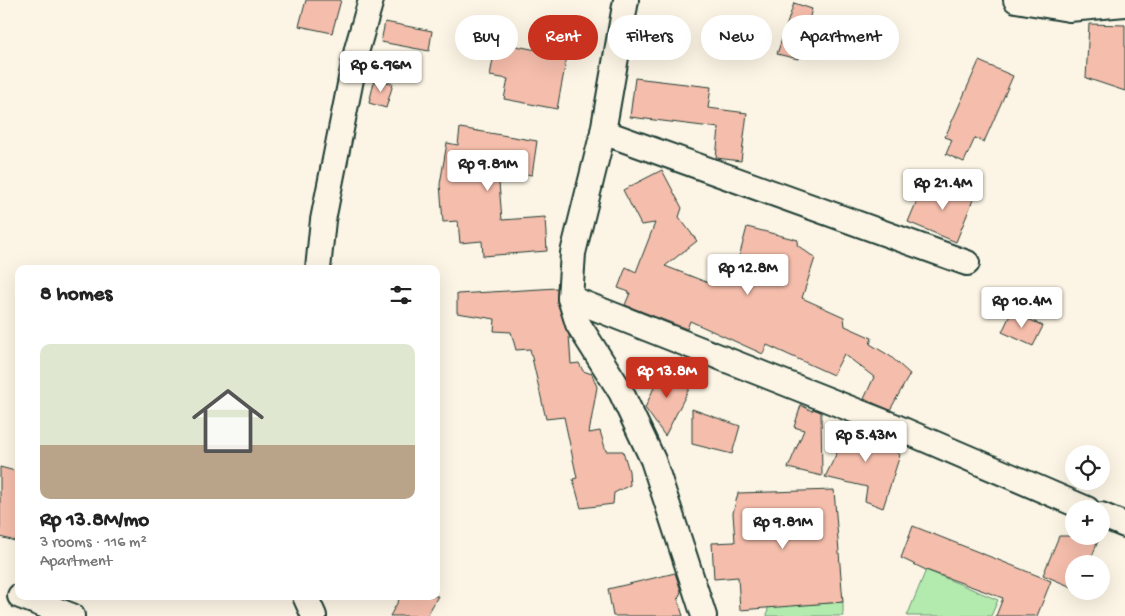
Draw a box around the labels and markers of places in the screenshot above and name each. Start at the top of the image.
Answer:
pin: Rp 6.96M [329,51,433,93]
pin: Rp 9.81M [436,150,540,192]
pin: Rp 21.4M [891,168,995,211]
pin: Rp 12.8M [696,254,800,296]
pin: Rp 10.4M [970,286,1074,329]
pin: Rp 13.8M [615,356,719,399]
pin: Rp 5.43M [814,420,918,463]
pin: Rp 9.81M [731,508,835,550]

